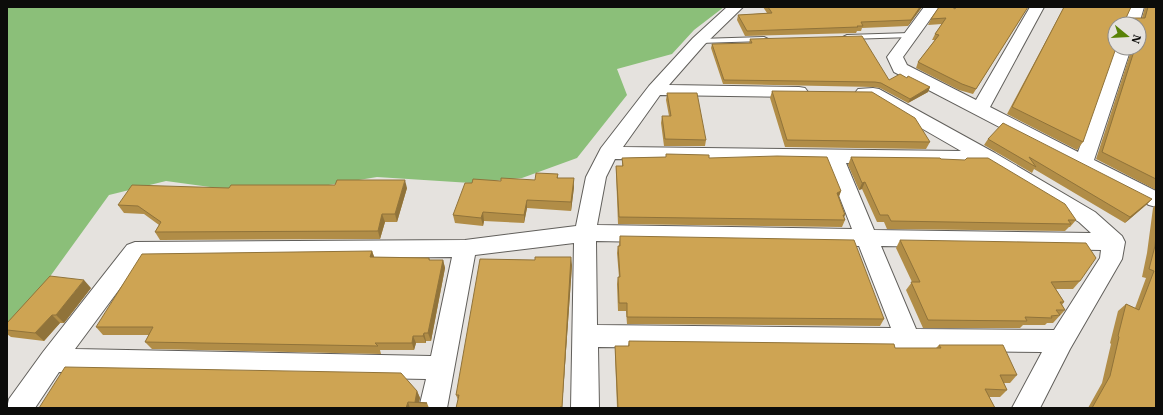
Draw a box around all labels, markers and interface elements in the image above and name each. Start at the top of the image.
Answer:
north arrow [1107,16,1147,56]
text: N [1128,33,1145,46]

